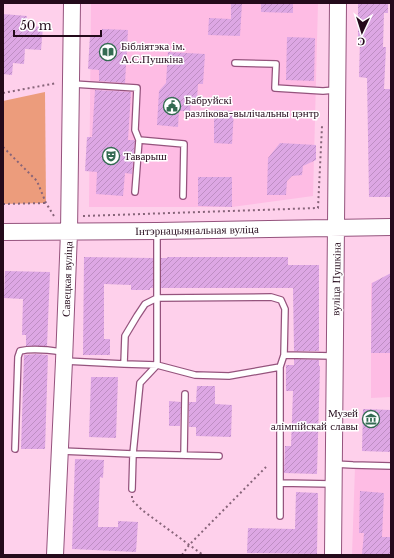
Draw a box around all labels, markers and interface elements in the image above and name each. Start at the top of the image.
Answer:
scale bar [14,12,101,38]
north arrow [342,12,382,52]
text: 50 m [20,18,52,33]
text: С [357,35,366,49]
place label: Бібліятэка ім. А.С.Пушкіна [121,39,185,66]
library icon: Бібліятэка ім. А.С.Пушкіна [98,42,118,62]
place label: Бабруйскі разлікова-вылічальны цэнтр [185,93,320,120]
public building icon: Бабруйскі разлікова-вылічальны цэнтр [162,96,182,116]
theatre icon: Таварыш [101,146,121,166]
place label: Таварыш [124,149,167,163]
street label: Інтэрнацыянальная вуліца [135,222,259,238]
street label: Савецкая вуліца [59,241,75,317]
street label: вуліца Пушкіна [328,242,344,316]
place label: Музей алімпійскай славы [271,406,359,433]
museum icon: Музей алімпійскай славы [361,409,381,429]

